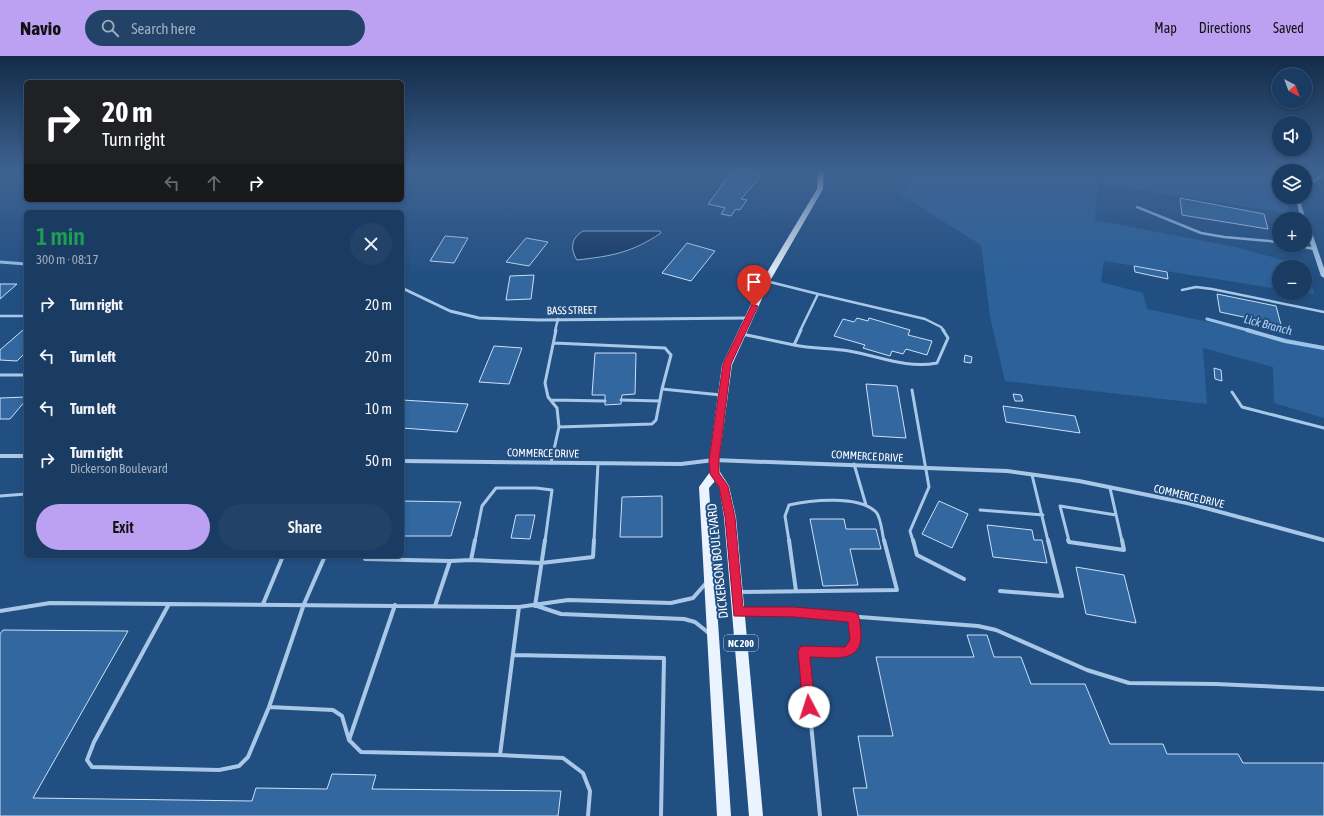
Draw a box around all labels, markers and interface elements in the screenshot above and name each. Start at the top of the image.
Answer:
search box [85,10,365,46]
text: Navio [20,17,61,39]
icon: search [99,17,121,39]
text: Search here [131,20,196,37]
text: Map [1154,20,1177,36]
text: Directions [1199,20,1251,36]
text: Saved [1273,20,1304,36]
north arrow [1272,68,1312,108]
map controls [1272,68,1312,300]
icon: right [36,96,88,148]
text: 20 m [102,96,152,128]
button: sound [1272,116,1312,156]
text: Turn right [102,129,165,150]
button: layers [1272,164,1312,204]
icon: left [161,172,183,194]
icon: ahead [203,172,225,194]
icon: right [245,172,267,194]
button: + [1272,212,1312,252]
text: 1 min [36,223,85,250]
button: close [350,223,392,265]
text: 300 m · 08:17 [36,252,99,267]
button: − [1272,260,1312,300]
pin [737,265,771,306]
icon: arrive [743,271,765,293]
icon: right [36,293,58,315]
text: Turn right [70,296,123,313]
text: 20 m [365,296,392,313]
street label: BASS STREET [547,304,598,316]
water label: Lick Branch [1242,312,1294,338]
icon: left [36,345,58,367]
text: Turn left [70,348,116,365]
text: 20 m [365,348,392,365]
icon: left [36,397,58,419]
text: Turn left [70,400,116,417]
text: 10 m [365,400,392,417]
text: Turn right [70,444,123,461]
street label: COMMERCE DRIVE [507,446,579,460]
street label: COMMERCE DRIVE [831,448,903,464]
icon: right [36,449,58,471]
text: 50 m [365,452,392,469]
text: Dickerson Boulevard [70,461,168,476]
street label: COMMERCE DRIVE [1153,482,1226,510]
street label: DICKERSON BOULEVARD [704,503,731,619]
button: Exit [36,504,210,550]
button: Share [218,504,392,550]
road number: NC 200 [724,635,758,651]
position arrow [788,686,830,728]

